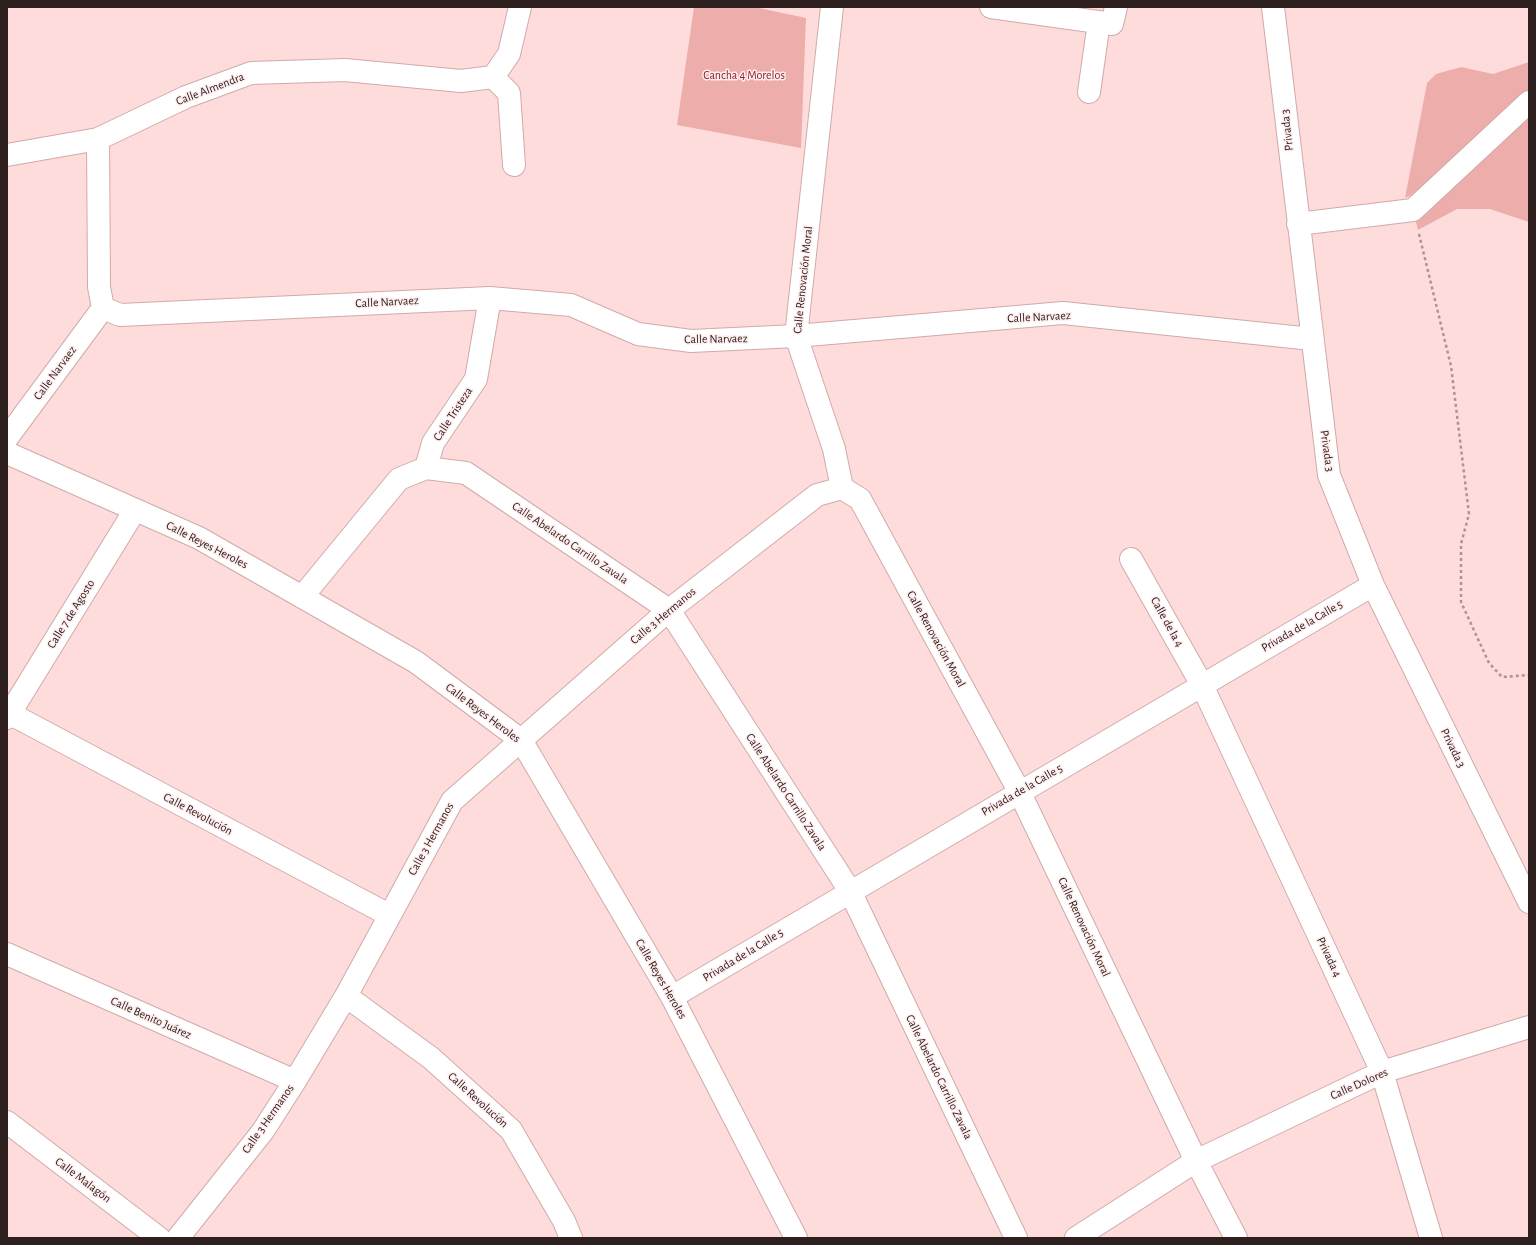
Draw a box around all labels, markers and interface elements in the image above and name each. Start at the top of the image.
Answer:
park label: Cancha 4 Morelos [703,68,785,82]
street label: Calle Almendra [174,69,246,109]
street label: Privada 3 [1278,108,1296,152]
street label: Calle Renovación Moral [790,226,816,334]
street label: Calle Narvaez [355,293,419,311]
street label: Calle Narvaez [1007,308,1071,326]
street label: Calle Narvaez [684,331,748,347]
street label: Calle Narvaez [31,343,79,403]
street label: Calle Tristeza [430,384,476,444]
street label: Privada 3 [1317,429,1337,473]
street label: Calle Abelardo Carrillo Zavala [509,499,631,587]
street label: Calle Reyes Heroles [164,518,250,572]
street label: Calle 7 de Agosto [44,577,98,651]
street label: Calle 3 Hermanos [627,584,699,648]
street label: Calle Renovación Moral [904,588,968,690]
street label: Calle de la 4 [1147,594,1187,650]
street label: Privada de la Calle 5 [1259,597,1345,655]
street label: Calle Reyes Heroles [443,680,523,746]
street label: Privada 3 [1437,726,1469,770]
street label: Calle Abelardo Carrillo Zavala [743,731,829,853]
street label: Privada de la Calle 5 [979,761,1065,819]
street label: Calle Revolución [161,790,235,838]
street label: Calle 3 Hermanos [405,800,457,878]
street label: Calle Renovación Moral [1055,875,1113,979]
street label: Privada de la Calle 5 [700,925,786,985]
street label: Privada 4 [1313,935,1345,979]
street label: Calle Reyes Heroles [632,936,690,1022]
street label: Calle Benito Juárez [108,994,194,1042]
street label: Calle Abelardo Carrillo Zavala [903,1012,975,1142]
street label: Calle Dolores [1328,1065,1390,1103]
street label: Calle Revolución [445,1069,511,1131]
street label: Calle 3 Hermanos [239,1082,297,1156]
street label: Calle Malagón [52,1154,114,1206]

